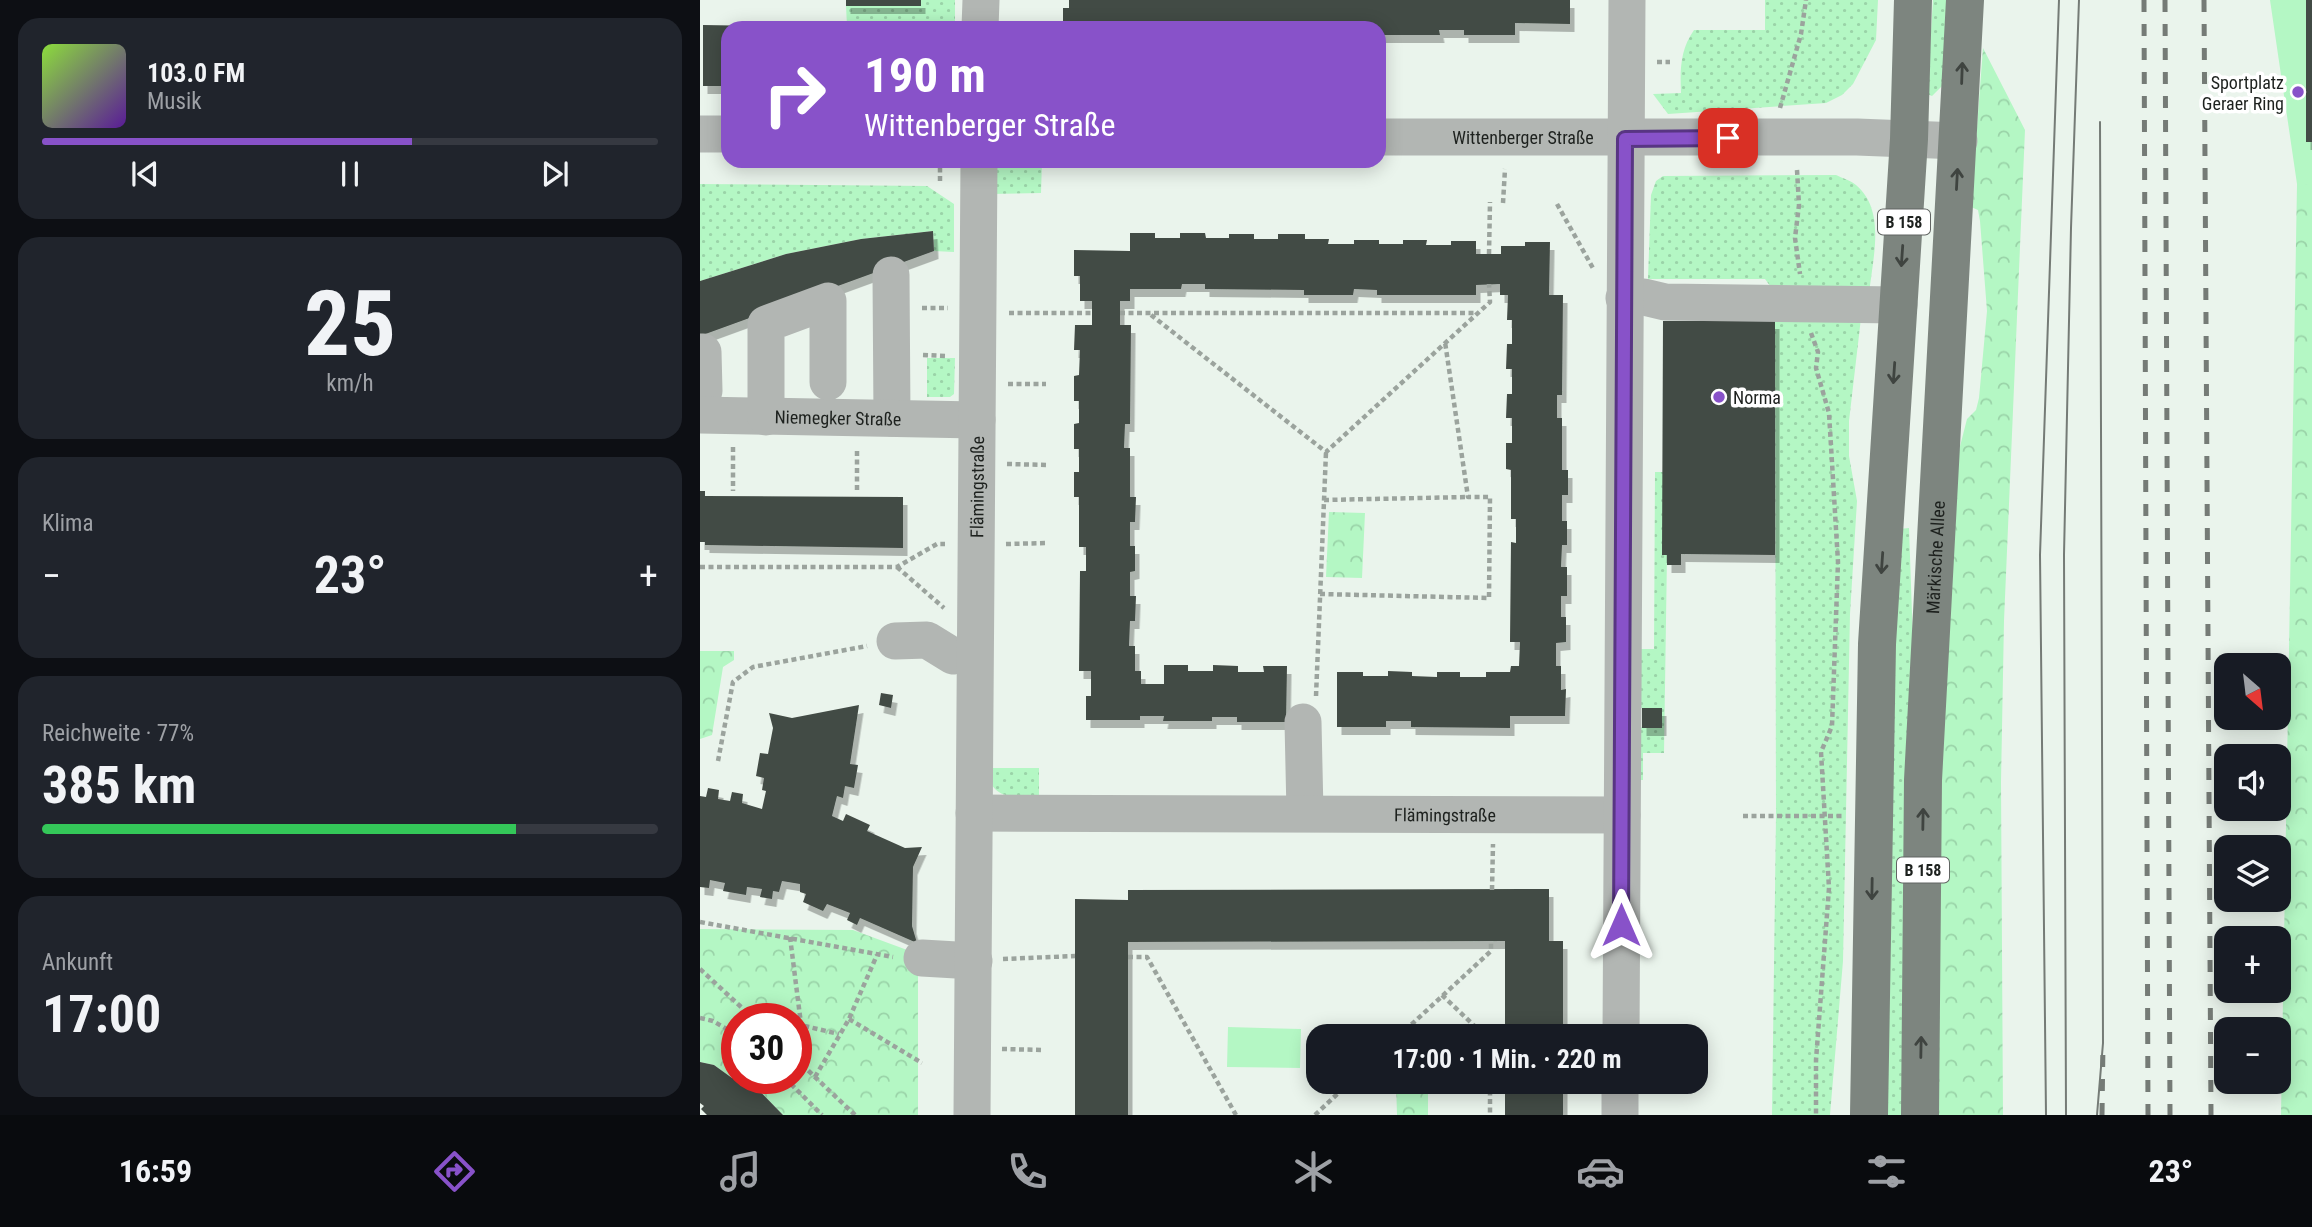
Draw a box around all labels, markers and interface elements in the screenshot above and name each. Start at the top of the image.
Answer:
text: 190 m [864,47,986,104]
icon: right [749,49,840,140]
text: 103.0 FM [147,58,245,88]
one-way arrow [1956,61,1969,84]
place label: Sportplatz Geraer Ring [2202,72,2284,114]
marker: Sportplatz Geraer Ring [2290,84,2306,100]
text: Musik [147,88,202,115]
text: Wittenberger Straße [864,106,1115,144]
pin [1698,108,1758,168]
icon: arrive [1709,119,1747,157]
street label: Wittenberger Straße [1452,127,1594,148]
icon: previous [126,155,164,193]
icon: pause [331,155,369,193]
icon: next [536,155,574,193]
one-way arrow [1951,168,1964,190]
road number: B 158 [1878,210,1930,234]
one-way arrow [1895,245,1908,268]
text: 25 [304,271,396,377]
one-way arrow [1887,361,1900,384]
text: km/h [326,370,374,397]
place label: Norma [1733,387,1781,408]
marker: Norma [1711,389,1727,405]
street label: Niemegker Straße [774,406,902,429]
street label: Flämingstraße [966,436,987,538]
street label: Märkische Allee [1921,500,1949,614]
text: Klima [42,510,93,537]
text: 23° [314,545,386,606]
one-way arrow [1875,552,1888,574]
text: − [42,554,61,598]
text: + [639,554,658,598]
north arrow [2214,653,2291,730]
map controls [2214,653,2291,1094]
text: Reichweite · 77% [42,720,194,747]
button: sound [2214,744,2291,821]
text: 385 km [42,755,196,816]
street label: Flämingstraße [1394,804,1496,825]
one-way arrow [1916,808,1930,831]
button: layers [2214,835,2291,912]
road number: B 158 [1897,858,1949,883]
one-way arrow [1865,877,1879,900]
position arrow [1584,888,1658,962]
button: + [2214,926,2291,1003]
text: Ankunft [42,949,113,976]
text: 17:00 [42,984,161,1045]
speed limit sign: 30 [721,1003,812,1094]
button: − [2214,1017,2291,1094]
one-way arrow [1914,1036,1928,1059]
text: 17:00 · 1 Min. · 220 m [1393,1044,1621,1074]
icon: directions [430,1147,479,1196]
icon: music [716,1147,765,1196]
icon: phone [1003,1147,1052,1196]
icon: climate [1289,1147,1338,1196]
icon: car [1576,1147,1625,1196]
icon: filters [1862,1147,1911,1196]
text: 16:59 [119,1152,192,1190]
text: 23° [2148,1152,2193,1190]

